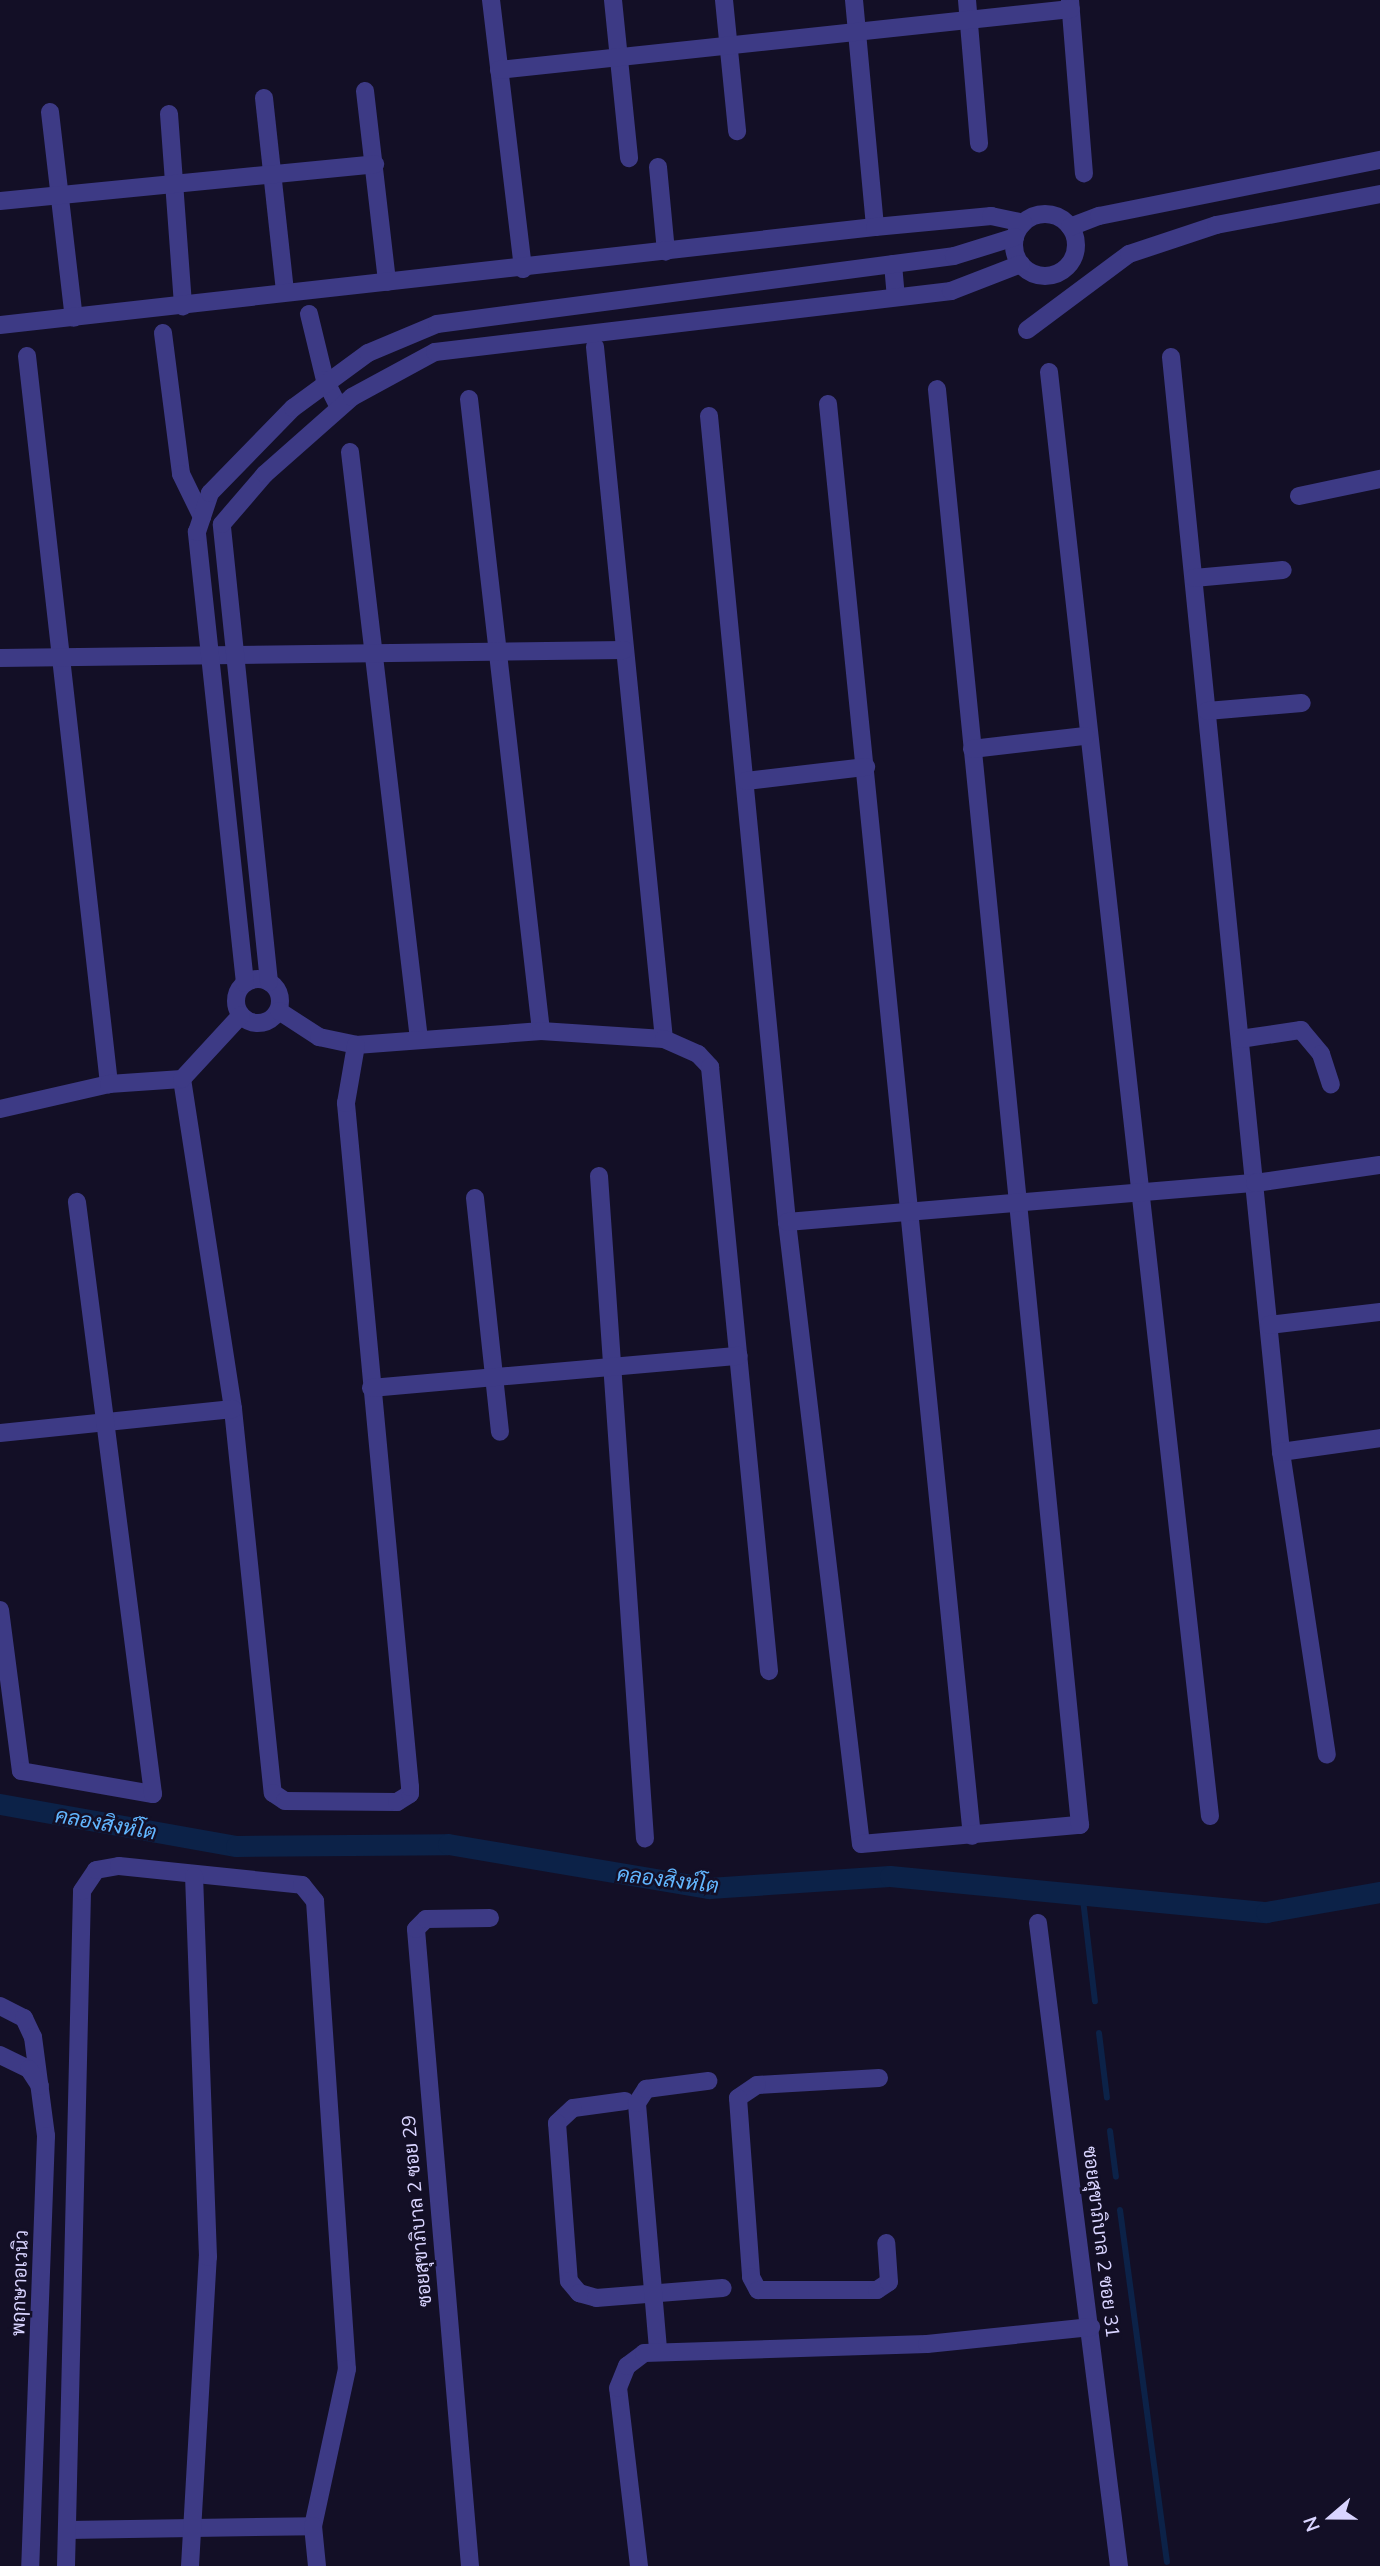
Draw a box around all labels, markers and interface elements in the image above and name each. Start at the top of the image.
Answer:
water label: คลองสิงห์โต [53,1802,159,1844]
water label: คลองสิงห์โต [616,1860,720,1898]
street label: ซอยสุขาภิบาล 2 ซอย 29 [397,2114,437,2308]
street label: ซอยสุขาภิบาล 2 ซอย 31 [1078,2145,1124,2339]
street label: พฤกษาอเวนิว [7,2229,33,2337]
north arrow [1296,2482,1366,2552]
text: N [1298,2513,1325,2535]

